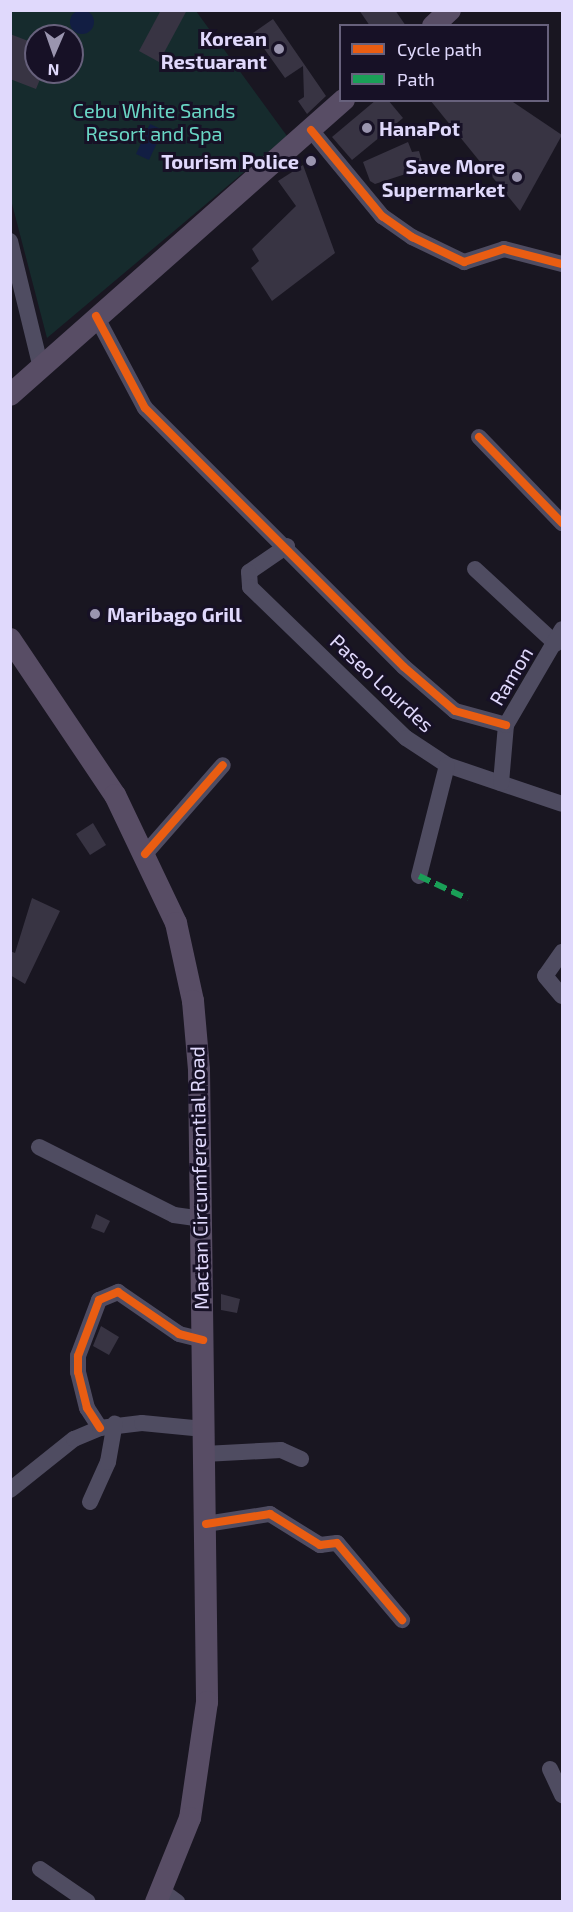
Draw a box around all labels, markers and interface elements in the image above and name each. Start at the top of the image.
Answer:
north arrow [24,24,84,84]
legend [339,24,549,102]
place label: Korean Restuarant [161,26,267,73]
text: Cycle path [397,38,482,60]
marker: Korean Restuarant [272,42,286,56]
text: N [47,61,60,80]
text: Path [397,68,435,90]
park label: Cebu White Sands Resort and Spa [72,98,236,145]
place label: HanaPot [379,116,460,140]
marker: HanaPot [360,121,374,135]
place label: Tourism Police [161,149,299,173]
marker: Tourism Police [304,154,318,168]
place label: Save More Supermarket [382,154,505,201]
marker: Save More Supermarket [510,170,524,184]
place label: Maribago Grill [107,602,242,626]
marker: Maribago Grill [88,607,102,621]
street label: Paseo Lourdes [325,629,439,737]
street label: Ramon [484,642,538,710]
street label: Mactan Circumferential Road [185,1046,213,1310]

